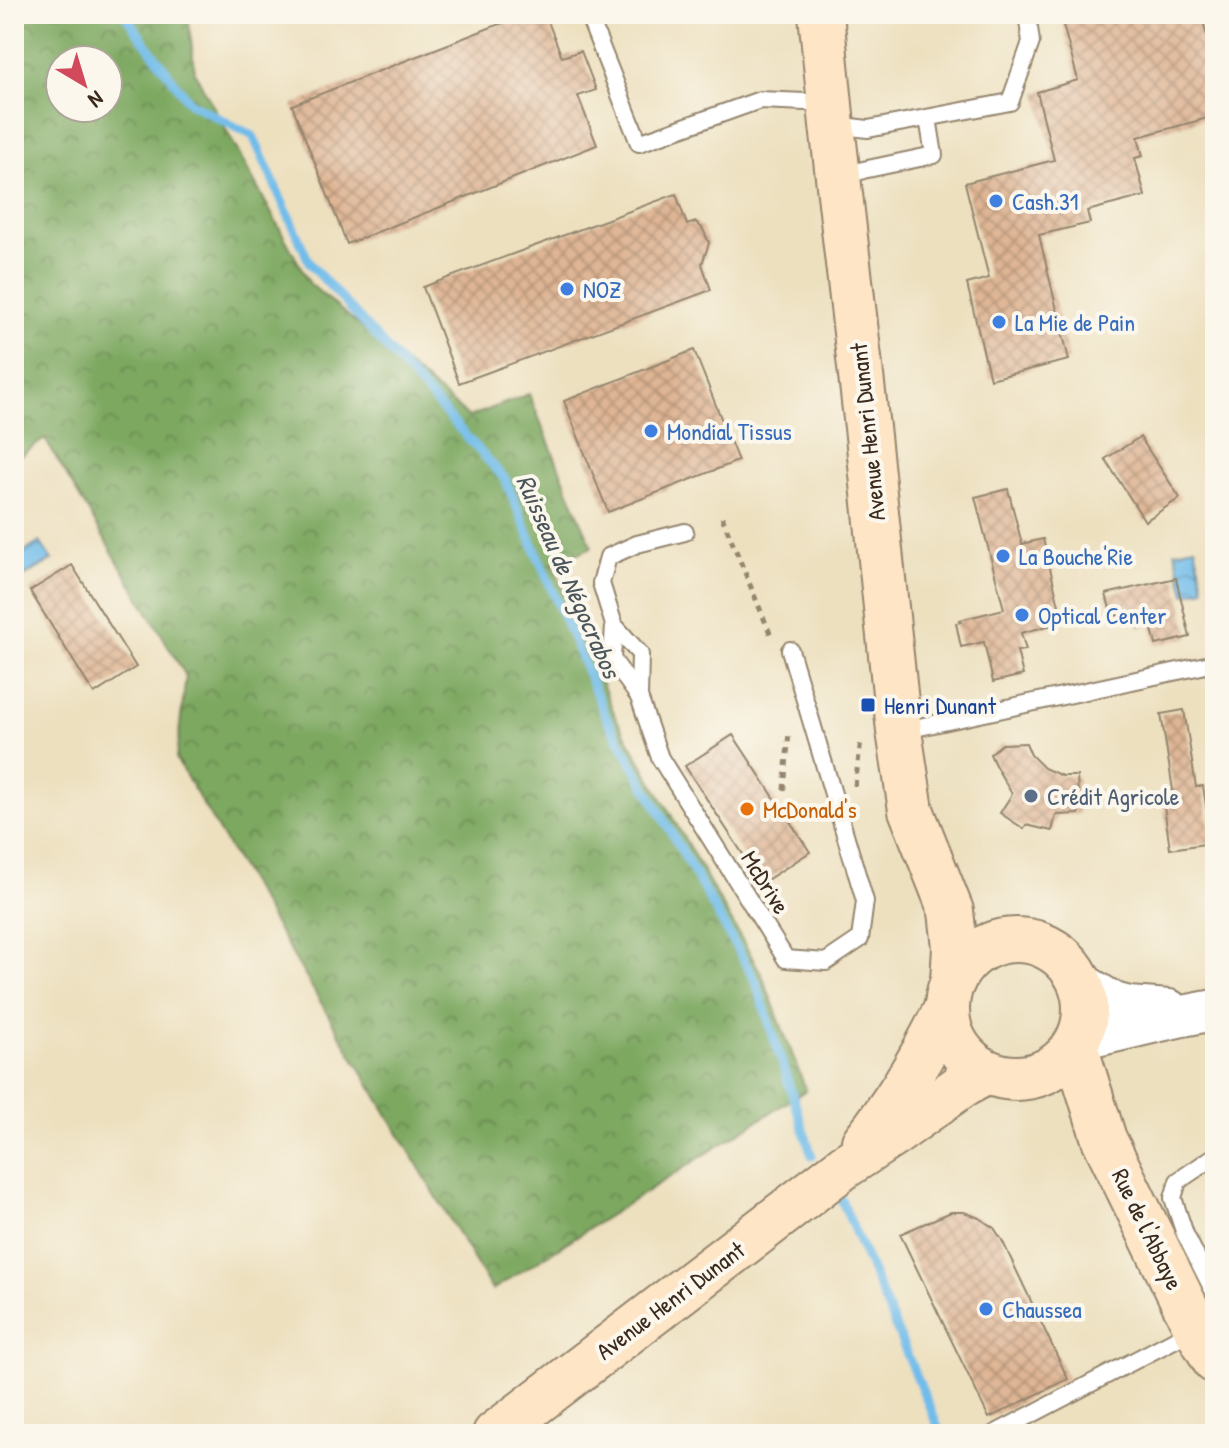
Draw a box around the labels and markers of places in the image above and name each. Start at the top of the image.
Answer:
place label: Cash.31 [1012,185,1078,217]
marker: Cash.31 [987,192,1005,210]
place label: NOZ [583,273,621,305]
marker: NOZ [558,280,576,298]
place label: La Mie de Pain [1015,306,1135,338]
marker: La Mie de Pain [990,313,1008,331]
place label: Mondial Tissus [667,415,792,447]
marker: Mondial Tissus [642,422,660,440]
place label: La Bouche'Rie [1019,540,1133,572]
marker: La Bouche'Rie [994,547,1012,565]
place label: Optical Center [1038,599,1166,631]
marker: Optical Center [1013,606,1031,624]
place label: Henri Dunant [884,689,997,721]
marker: Henri Dunant [859,696,877,714]
place label: Crédit Agricole [1047,780,1180,812]
marker: Crédit Agricole [1022,787,1040,805]
place label: McDonald's [763,793,857,825]
marker: McDonald's [738,800,756,818]
place label: Chaussea [1002,1293,1082,1325]
marker: Chaussea [977,1300,995,1318]

